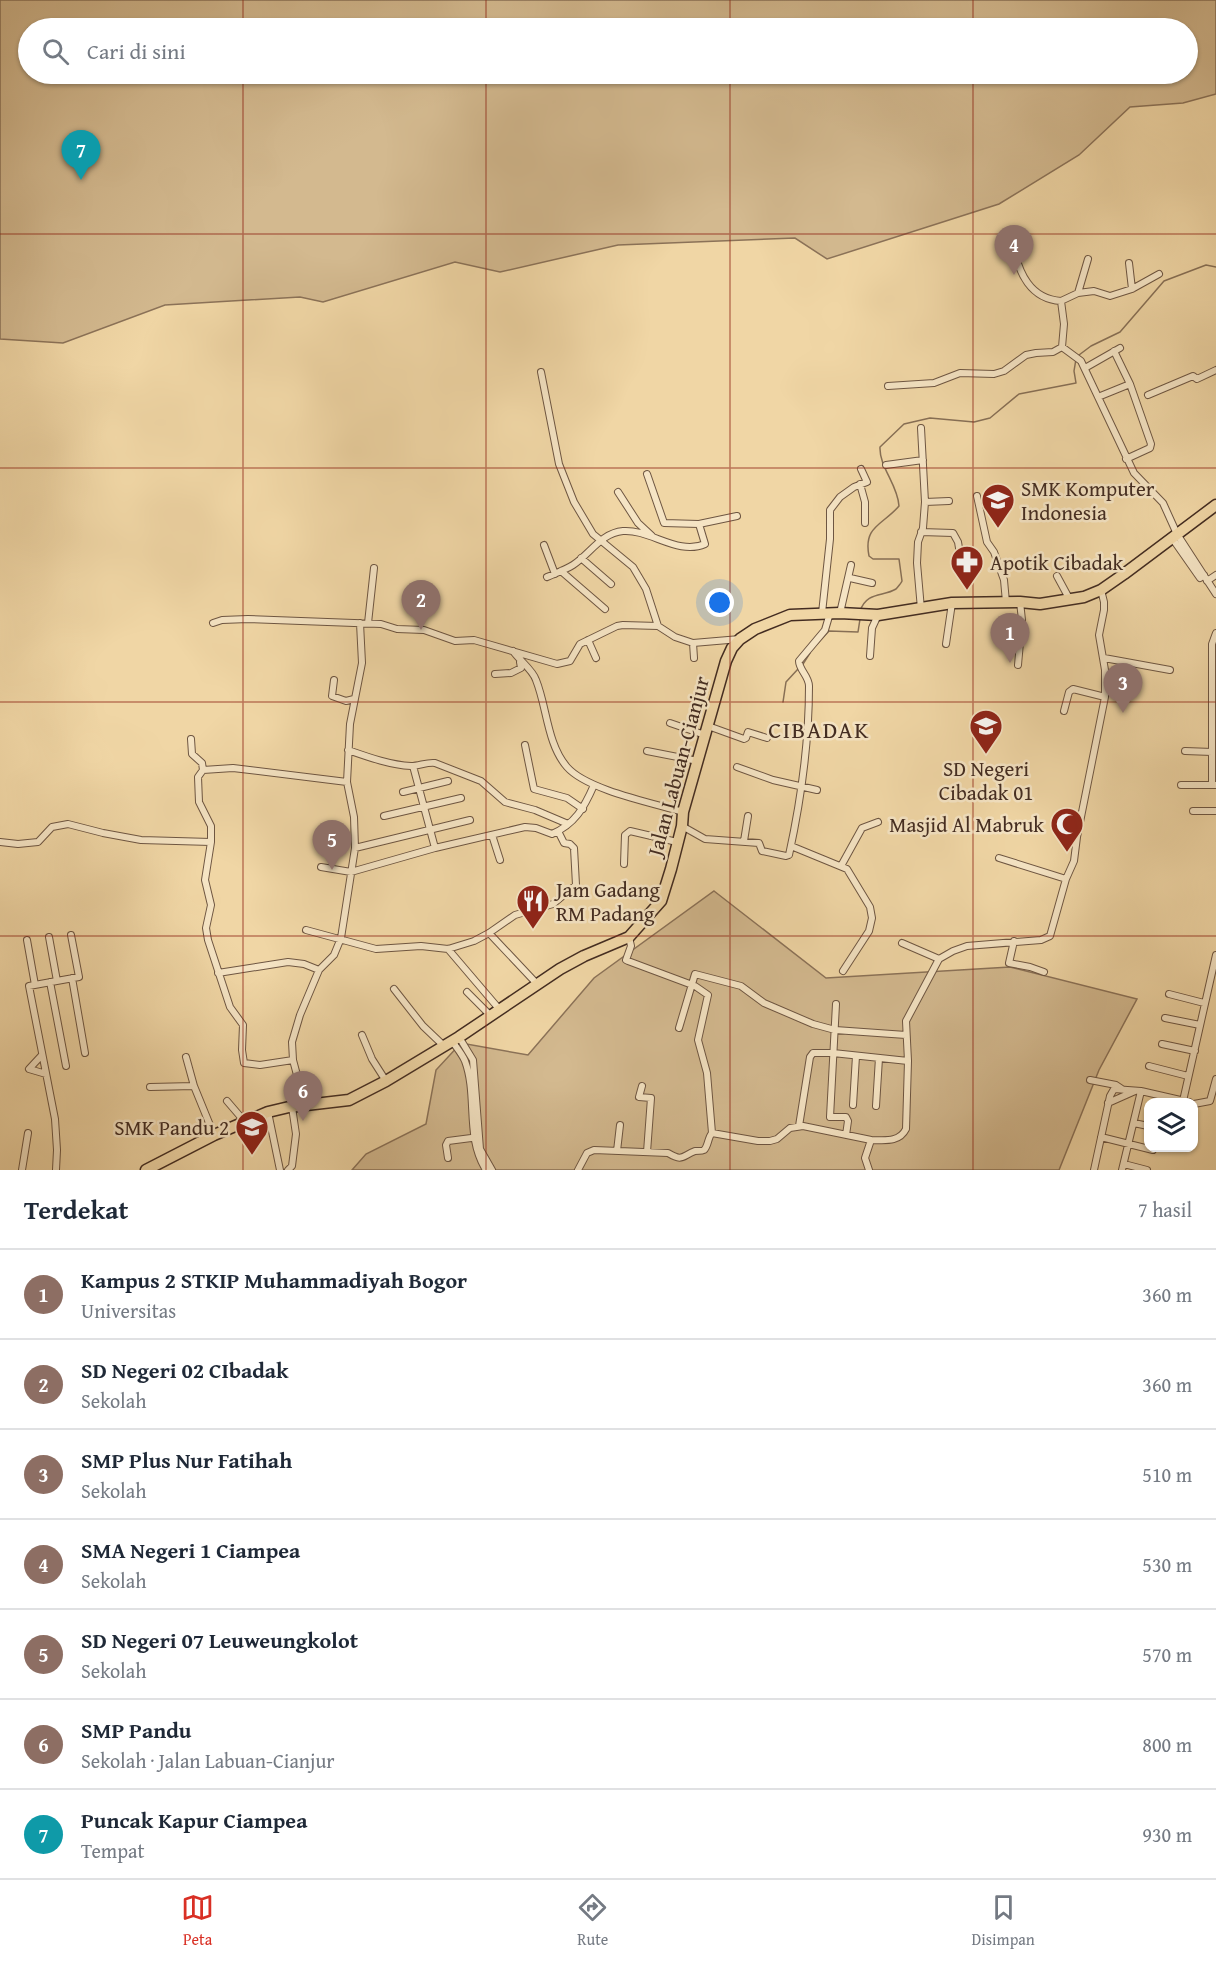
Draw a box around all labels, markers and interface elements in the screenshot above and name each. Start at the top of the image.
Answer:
search box [18,18,1198,84]
icon: search [39,35,72,68]
text: Cari di sini [87,35,186,67]
pin: 7 [62,130,100,180]
pin: 4 [994,226,1034,275]
place label: SMK Komputer Indonesia [1021,473,1155,528]
school or university icon: SMK Komputer Indonesia [980,482,1016,529]
pharmacy icon: Apotik Cibadak [949,544,985,591]
place label: Apotik Cibadak [990,547,1124,578]
pin: 2 [402,580,440,630]
your location [705,588,734,617]
pin: 1 [990,614,1030,663]
pin: 3 [1104,664,1142,713]
street label: Jalan Labuan-Cianjur [638,672,717,862]
school or university icon: SD Negeri Cibadak 01 [968,708,1004,755]
district label: CIBADAK [768,712,870,747]
place label: SD Negeri Cibadak 01 [939,753,1033,808]
mosque icon: Masjid Al Mabruk [1049,806,1085,853]
place label: Masjid Al Mabruk [889,809,1044,840]
pin: 5 [312,820,352,870]
place label: Jam Gadang RM Padang [553,874,661,929]
restaurant icon: Jam Gadang RM Padang [515,883,551,930]
pin: 6 [284,1072,322,1121]
map controls [1144,1098,1198,1152]
button: layers [1144,1098,1198,1152]
school or university icon: SMK Pandu 2 [234,1109,270,1156]
place label: SMK Pandu 2 [114,1112,229,1143]
text: Terdekat [24,1190,128,1229]
text: 7 hasil [1138,1195,1192,1224]
text: Kampus 2 STKIP Muhammadiyah Bogor [81,1264,467,1296]
text: 1 [38,1280,49,1309]
text: 360 m [1142,1280,1192,1309]
text: Universitas [81,1296,176,1325]
text: SD Negeri 02 CIbadak [81,1354,289,1386]
text: 2 [38,1370,49,1399]
text: 360 m [1142,1370,1192,1399]
text: Sekolah [81,1386,146,1415]
text: SMP Plus Nur Fatihah [81,1444,292,1476]
text: 3 [38,1460,49,1489]
text: 510 m [1142,1460,1192,1489]
text: Sekolah [81,1476,146,1505]
text: SMA Negeri 1 Ciampea [81,1534,300,1566]
text: 4 [38,1550,49,1579]
text: 530 m [1142,1550,1192,1579]
text: Sekolah [81,1566,146,1595]
text: SD Negeri 07 Leuweungkolot [81,1624,358,1656]
text: 5 [38,1640,49,1669]
text: 570 m [1142,1640,1192,1669]
text: Sekolah [81,1656,146,1685]
text: SMP Pandu [81,1714,191,1746]
text: 6 [38,1730,49,1759]
text: 800 m [1142,1730,1192,1759]
text: Sekolah · Jalan Labuan-Cianjur [81,1746,335,1775]
text: Puncak Kapur Ciampea [81,1804,307,1836]
text: 7 [38,1820,49,1849]
text: 930 m [1142,1820,1192,1849]
text: Tempat [81,1836,144,1865]
tab: Peta [181,1891,214,1951]
tab: Rute [576,1891,609,1951]
tab: Disimpan [972,1891,1035,1951]

